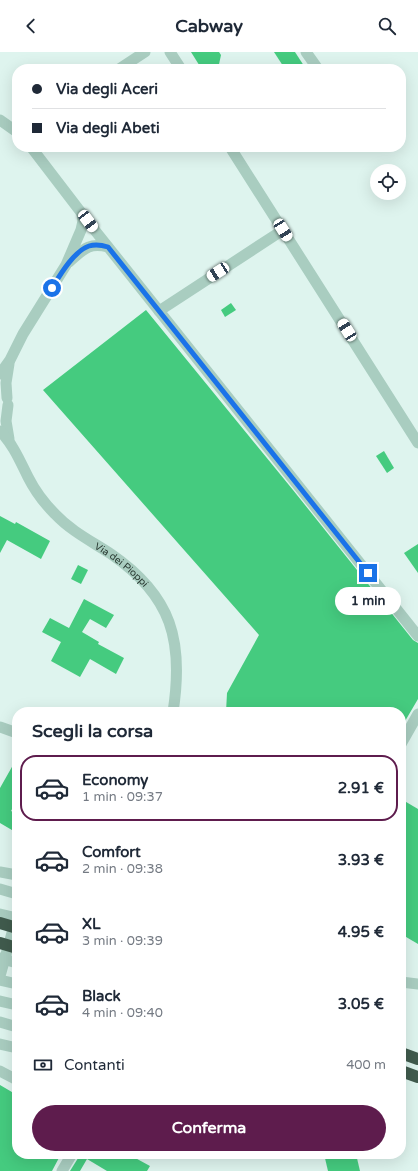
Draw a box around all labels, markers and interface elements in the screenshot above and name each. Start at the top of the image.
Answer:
icon: back [20,15,42,37]
text: Cabway [175,15,243,37]
icon: search [376,15,398,37]
text: Via degli Aceri [56,80,158,98]
text: Via degli Abeti [56,119,160,137]
map controls [370,164,406,200]
button: locate [370,164,406,200]
car [76,208,100,234]
car [272,217,294,243]
car [205,260,231,284]
route start [43,279,61,297]
car [336,317,358,343]
street label: Via dei Pioppi [92,540,151,590]
route end [359,564,377,582]
callout: 1 min [335,587,401,615]
text: 1 min [351,593,385,609]
text: Scegli la corsa [32,720,153,742]
icon: car [34,770,70,806]
text: Economy [82,771,148,789]
text: 2.91 € [338,779,384,797]
text: 1 min · 09:37 [82,789,163,805]
icon: car [34,842,70,878]
text: Comfort [82,843,141,861]
text: 3.93 € [338,851,384,869]
text: 2 min · 09:38 [82,861,163,877]
icon: car [34,914,70,950]
text: XL [82,915,101,933]
text: 4.95 € [338,923,384,941]
text: 3 min · 09:39 [82,933,163,949]
icon: car [34,986,70,1022]
text: Black [82,987,121,1005]
text: 3.05 € [338,995,384,1013]
text: 4 min · 09:40 [82,1005,163,1021]
icon: cash [32,1054,54,1076]
text: Contanti [64,1056,125,1074]
text: 400 m [346,1057,386,1073]
button: Conferma [32,1105,386,1151]

